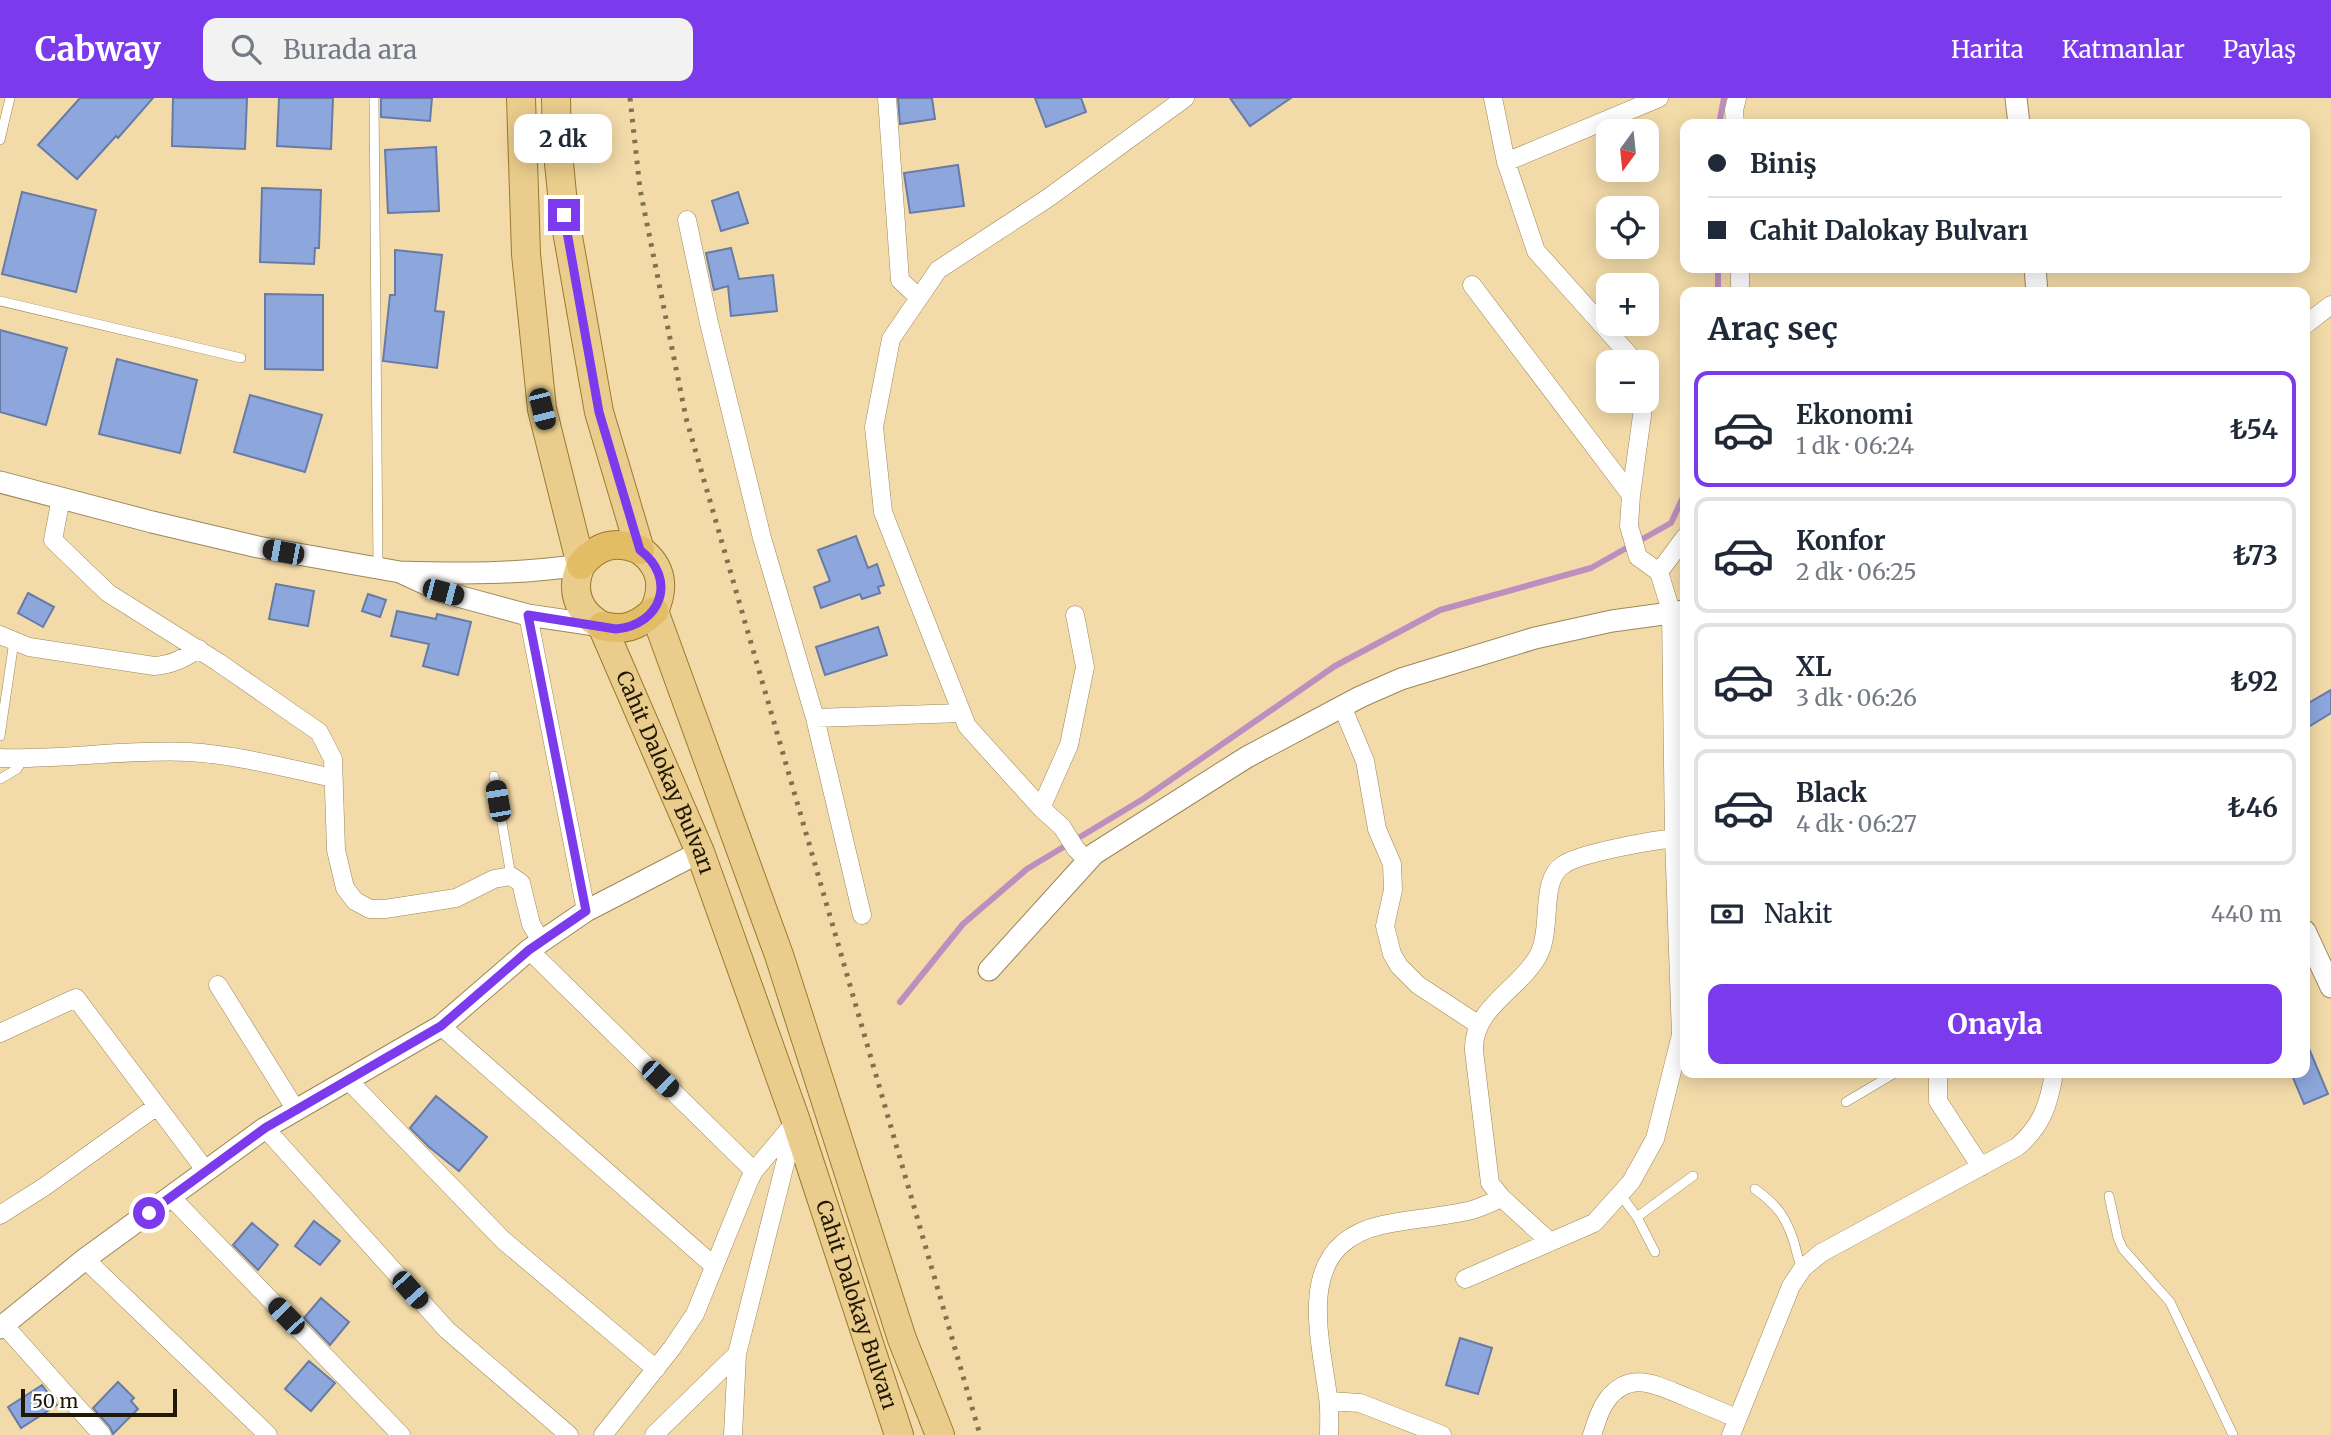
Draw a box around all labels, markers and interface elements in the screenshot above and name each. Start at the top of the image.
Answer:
search box [203,18,693,81]
text: Cabway [35,29,161,70]
icon: search [227,30,265,68]
text: Burada ara [283,33,417,66]
text: Harita [1951,34,2024,65]
text: Katmanlar [2062,34,2185,65]
text: Paylaş [2223,34,2296,65]
callout: 2 dk [515,114,613,162]
north arrow [1596,119,1659,182]
map controls [1596,119,1659,413]
text: 2 dk [539,124,587,153]
text: Biniş [1750,147,1817,180]
button: locate [1596,196,1659,259]
route end [548,199,580,231]
text: Cahit Dalokay Bulvarı [1750,214,2028,247]
button: + [1596,273,1659,336]
text: Araç seç [1708,309,1838,349]
button: − [1596,350,1659,413]
car [527,386,558,432]
icon: car [1712,398,1775,461]
text: Ekonomi [1796,398,1913,431]
text: ₺54 [2230,413,2278,446]
text: 1 dk · 06:24 [1796,431,1914,460]
icon: car [1712,524,1775,587]
text: Konfor [1796,524,1886,557]
car [261,538,306,566]
text: ₺73 [2233,539,2278,572]
text: 2 dk · 06:25 [1796,557,1917,586]
car [420,576,467,608]
icon: car [1712,650,1775,713]
text: XL [1796,650,1832,683]
text: ₺92 [2230,665,2278,698]
street label: Cahit Dalokay Bulvarı [610,666,721,878]
text: 3 dk · 06:26 [1796,683,1917,712]
icon: car [1712,776,1775,839]
text: Black [1796,776,1867,809]
car [485,778,512,824]
text: ₺46 [2228,791,2278,824]
text: 4 dk · 06:27 [1796,809,1917,838]
icon: cash [1708,895,1746,933]
text: Nakit [1764,897,1833,930]
text: 440 m [2211,899,2282,928]
button: Onayla [1708,984,2282,1064]
car [638,1057,683,1101]
route start [133,1197,165,1229]
street label: Cahit Dalokay Bulvarı [810,1197,904,1413]
car [389,1267,432,1313]
car [264,1294,309,1338]
scale bar [21,1386,177,1418]
text: 50 m [32,1389,78,1413]

